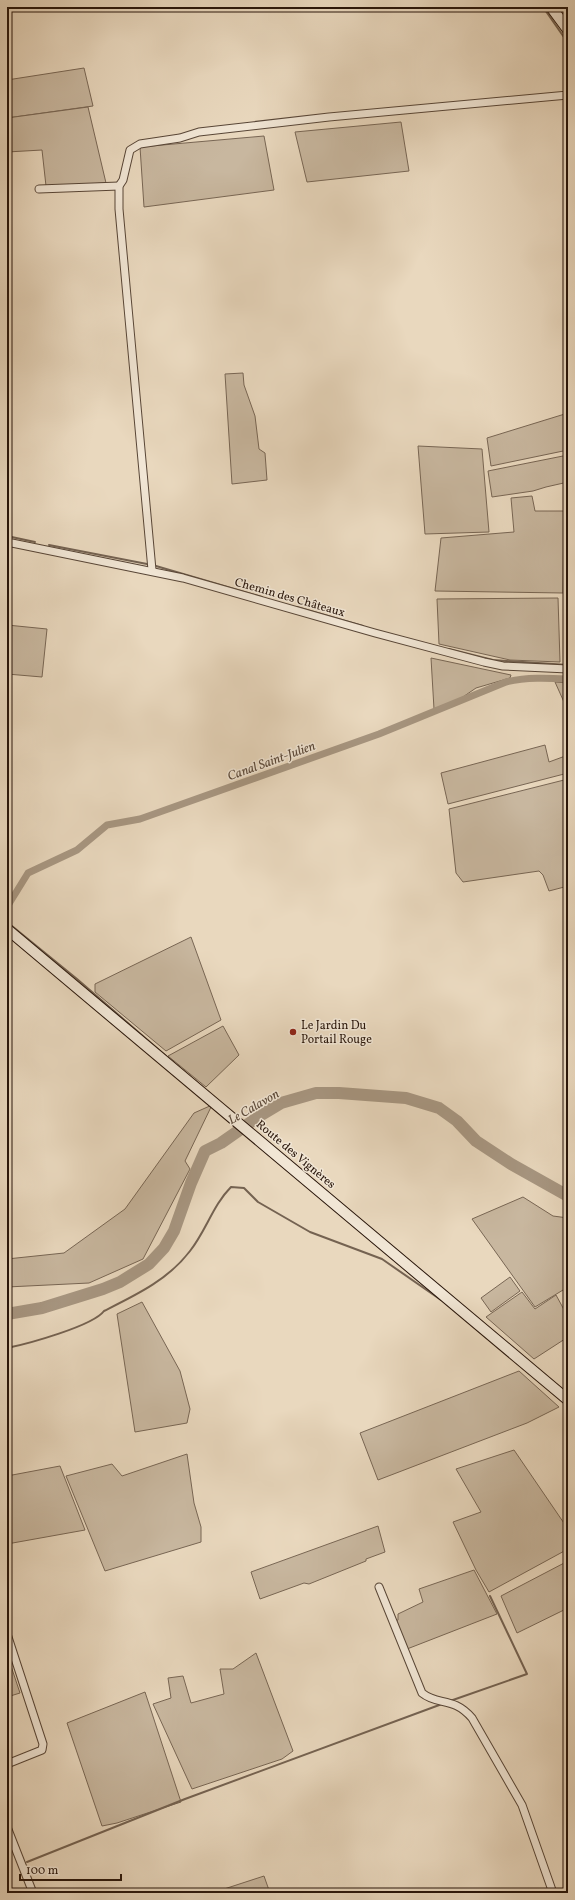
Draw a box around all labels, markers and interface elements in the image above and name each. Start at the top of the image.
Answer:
street label: Chemin des Châteaux [233,575,347,621]
water label: Canal Saint-Julien [225,738,318,786]
place label: Le Jardin Du Portail Rouge [301,1018,372,1048]
marker: Le Jardin Du Portail Rouge [288,1027,298,1037]
water label: Le Calavon [225,1086,283,1130]
street label: Route des Vignères [252,1117,338,1193]
scale bar [20,1856,121,1882]
text: 100 m [26,1863,59,1879]

